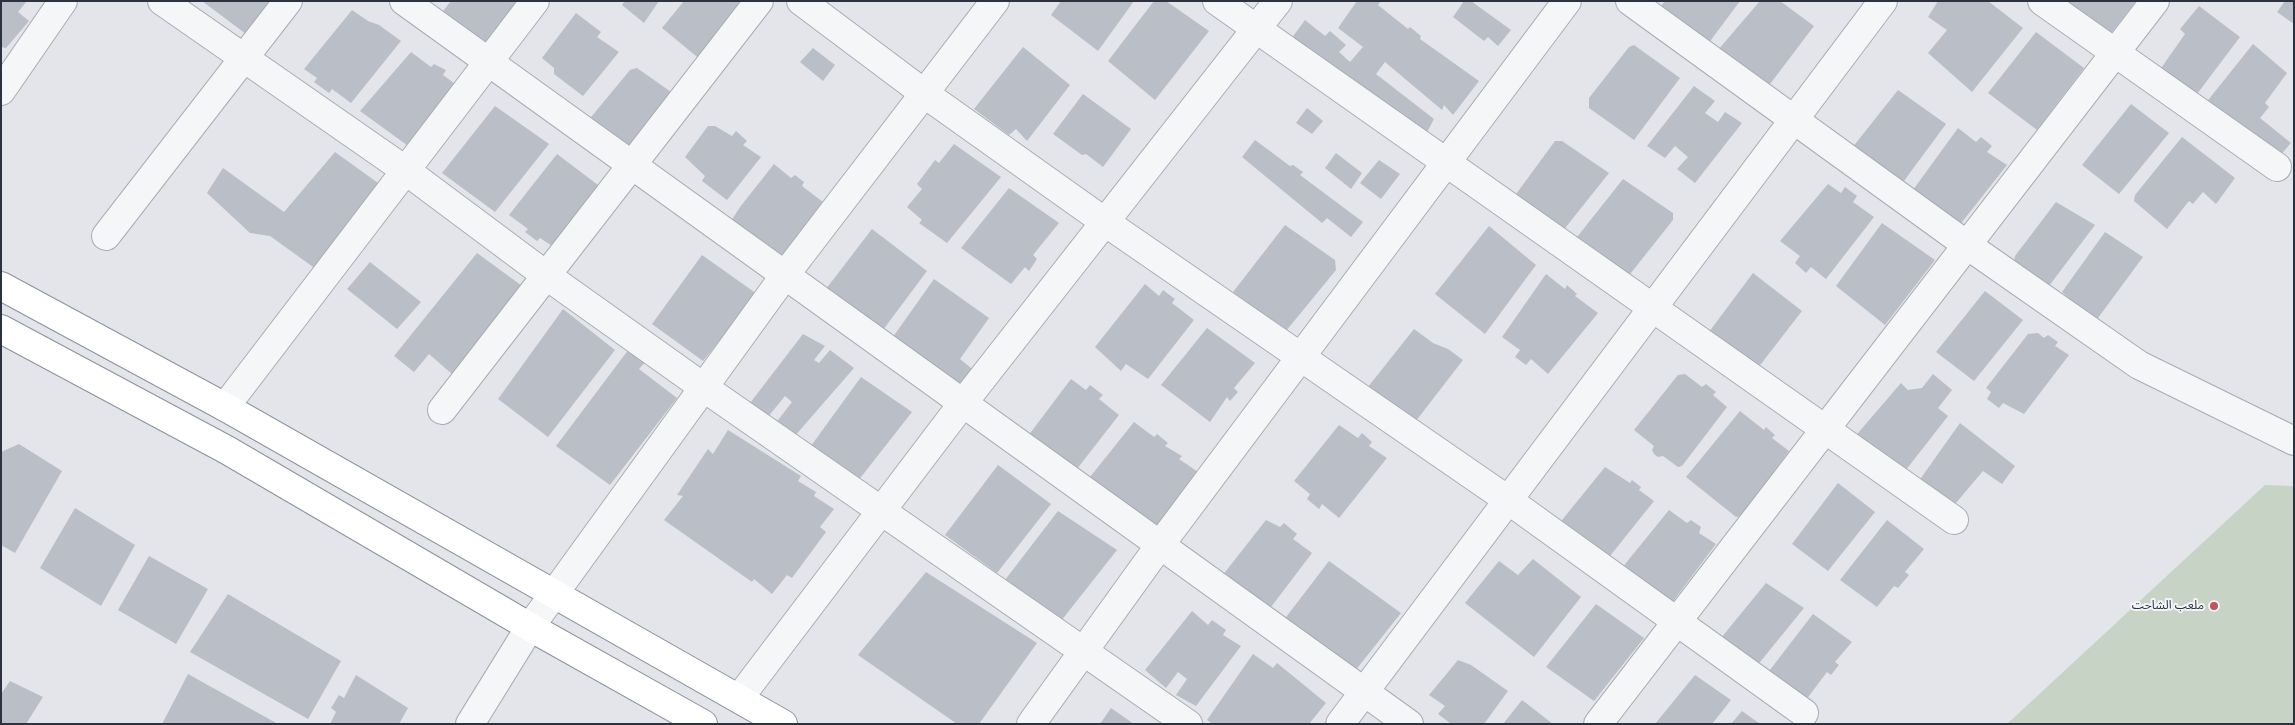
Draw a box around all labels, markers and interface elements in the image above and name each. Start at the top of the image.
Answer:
place label: ملعب الشاحت [2132,599,2204,613]
marker: ملعب الشاحت [2208,600,2220,612]

